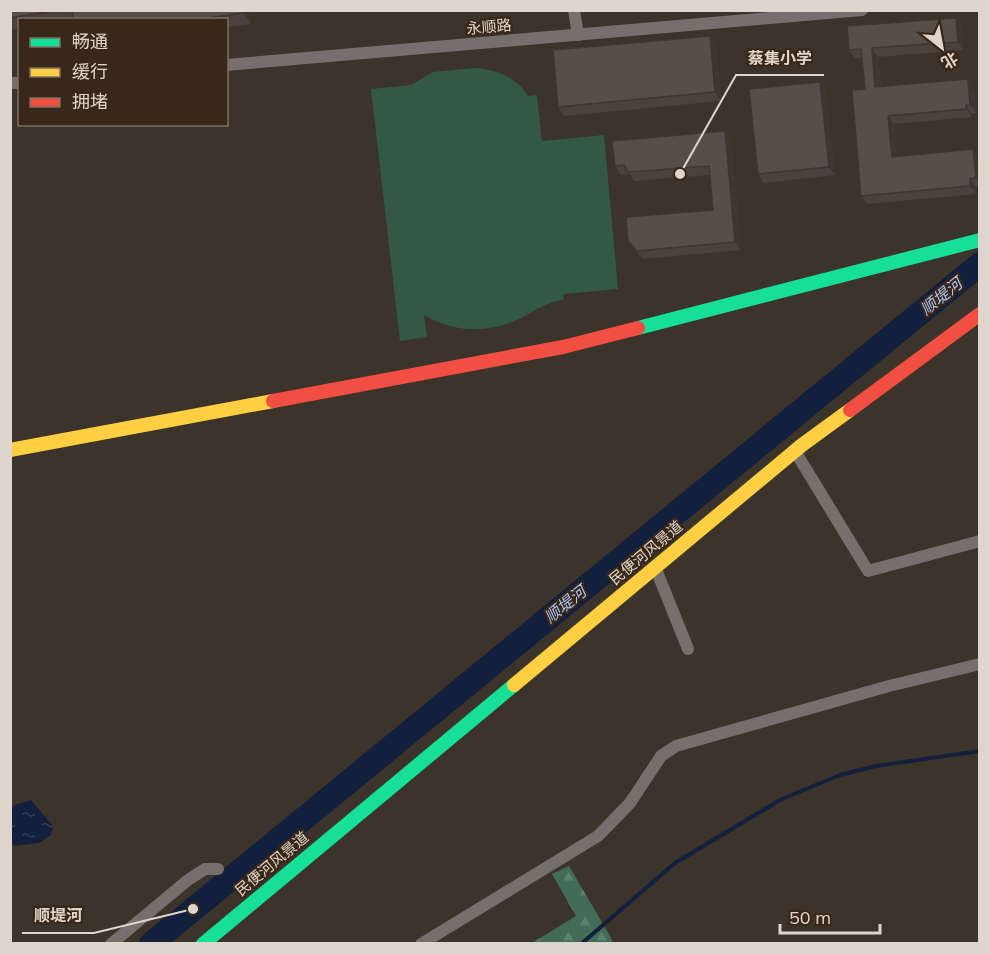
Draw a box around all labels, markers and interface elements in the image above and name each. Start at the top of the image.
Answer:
street label: 永顺路 [466,15,512,38]
legend [18,18,228,126]
north arrow [912,18,972,78]
text: 畅通 [72,30,108,53]
callout: 蔡集小学 [736,41,824,75]
text: 蔡集小学 [748,48,812,68]
text: 北 [938,48,962,74]
text: 缓行 [72,60,108,83]
text: 拥堵 [72,90,108,113]
water label: 顺堤河 [916,271,968,319]
street label: 民便河风景道 [605,516,686,589]
water label: 顺堤河 [540,579,592,627]
street label: 民便河风景道 [231,827,312,900]
scale bar [780,897,880,935]
callout: 顺堤河 [22,899,94,933]
text: 顺堤河 [34,905,82,925]
text: 50 m [789,906,831,929]

